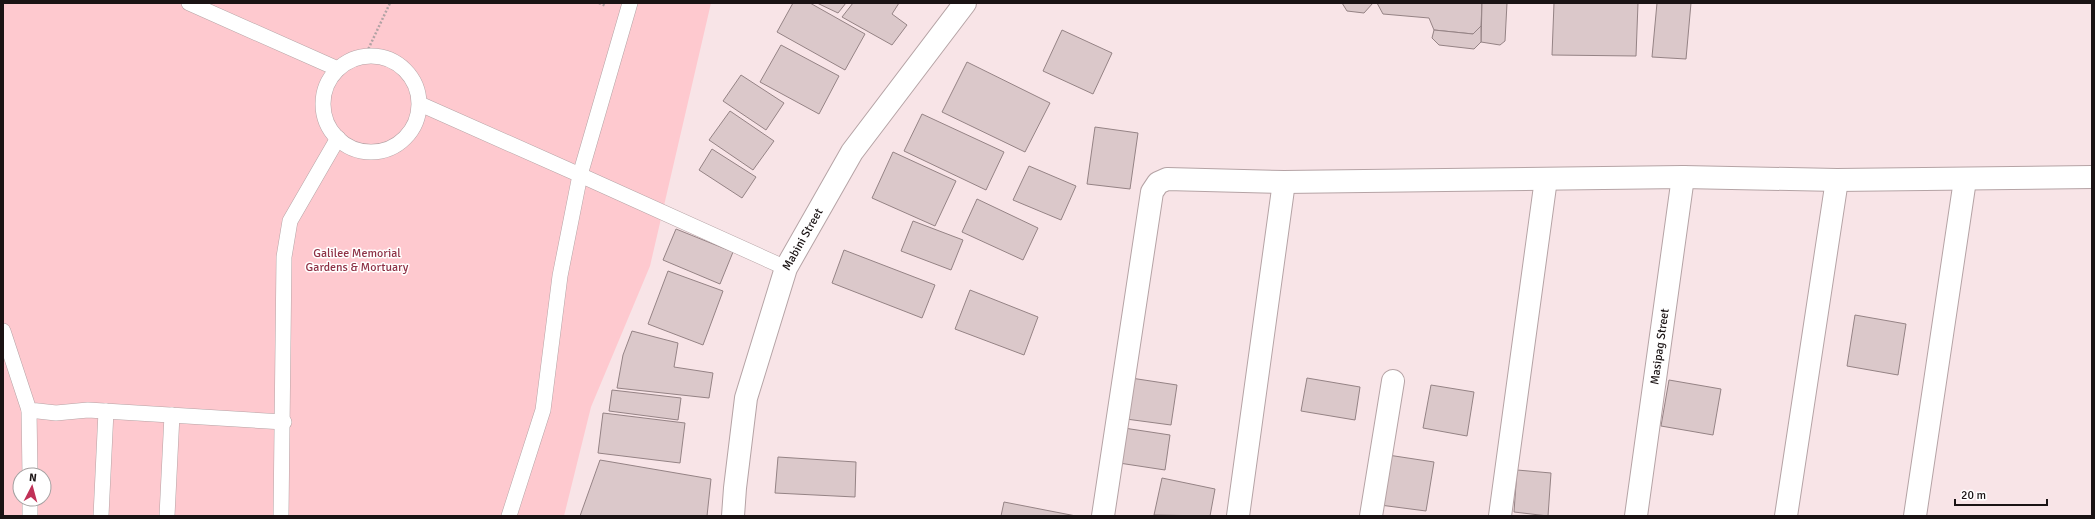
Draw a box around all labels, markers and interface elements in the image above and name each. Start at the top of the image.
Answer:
street label: Mabini Street [779,206,826,273]
park label: Galilee Memorial Gardens & Mortuary [306,246,409,275]
street label: Masipag Street [1647,307,1673,386]
north arrow [12,467,52,507]
text: N [29,471,37,484]
scale bar [1955,481,2047,507]
text: 20 m [1961,488,1986,503]

